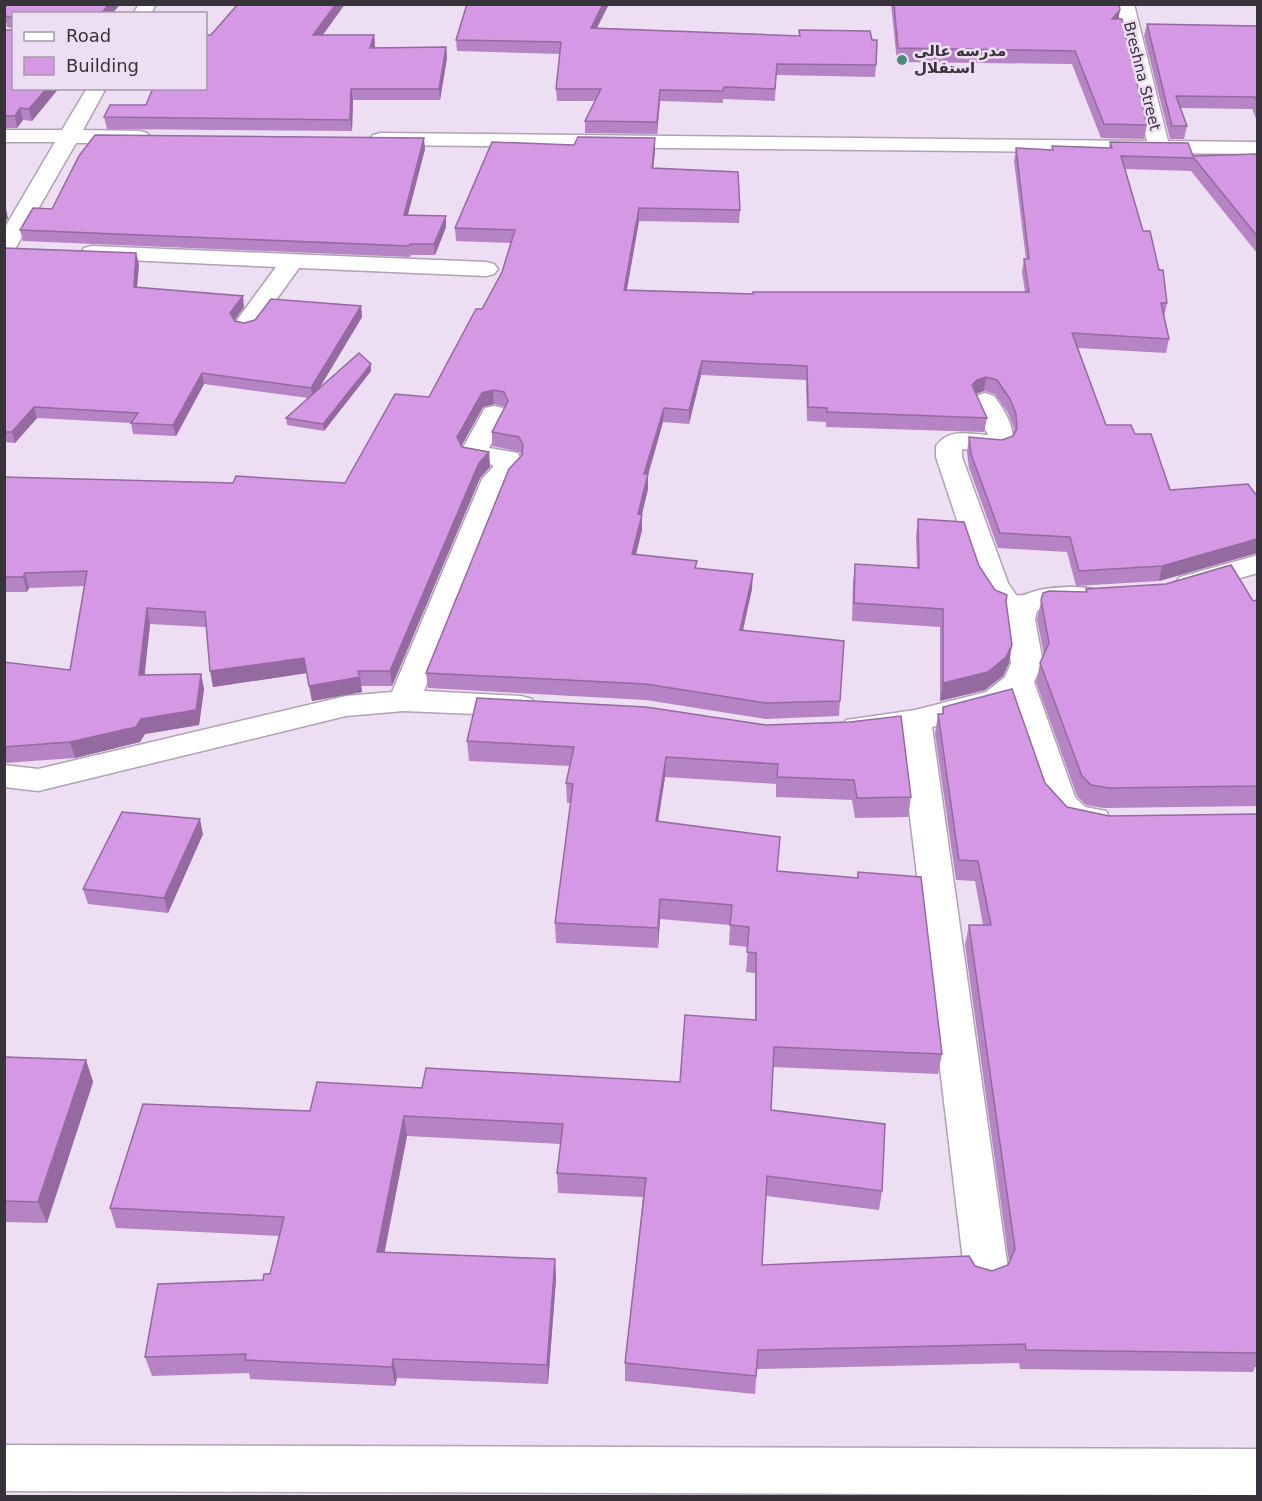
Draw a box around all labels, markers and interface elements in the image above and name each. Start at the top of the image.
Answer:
legend [12,12,207,90]
street label: Breshna Street [1120,20,1164,132]
text: Road [66,25,111,46]
place label: مدرسه عالی استقلال [914,42,1006,77]
marker: مدرسه عالی استقلال [895,53,909,67]
text: Building [66,55,139,76]

